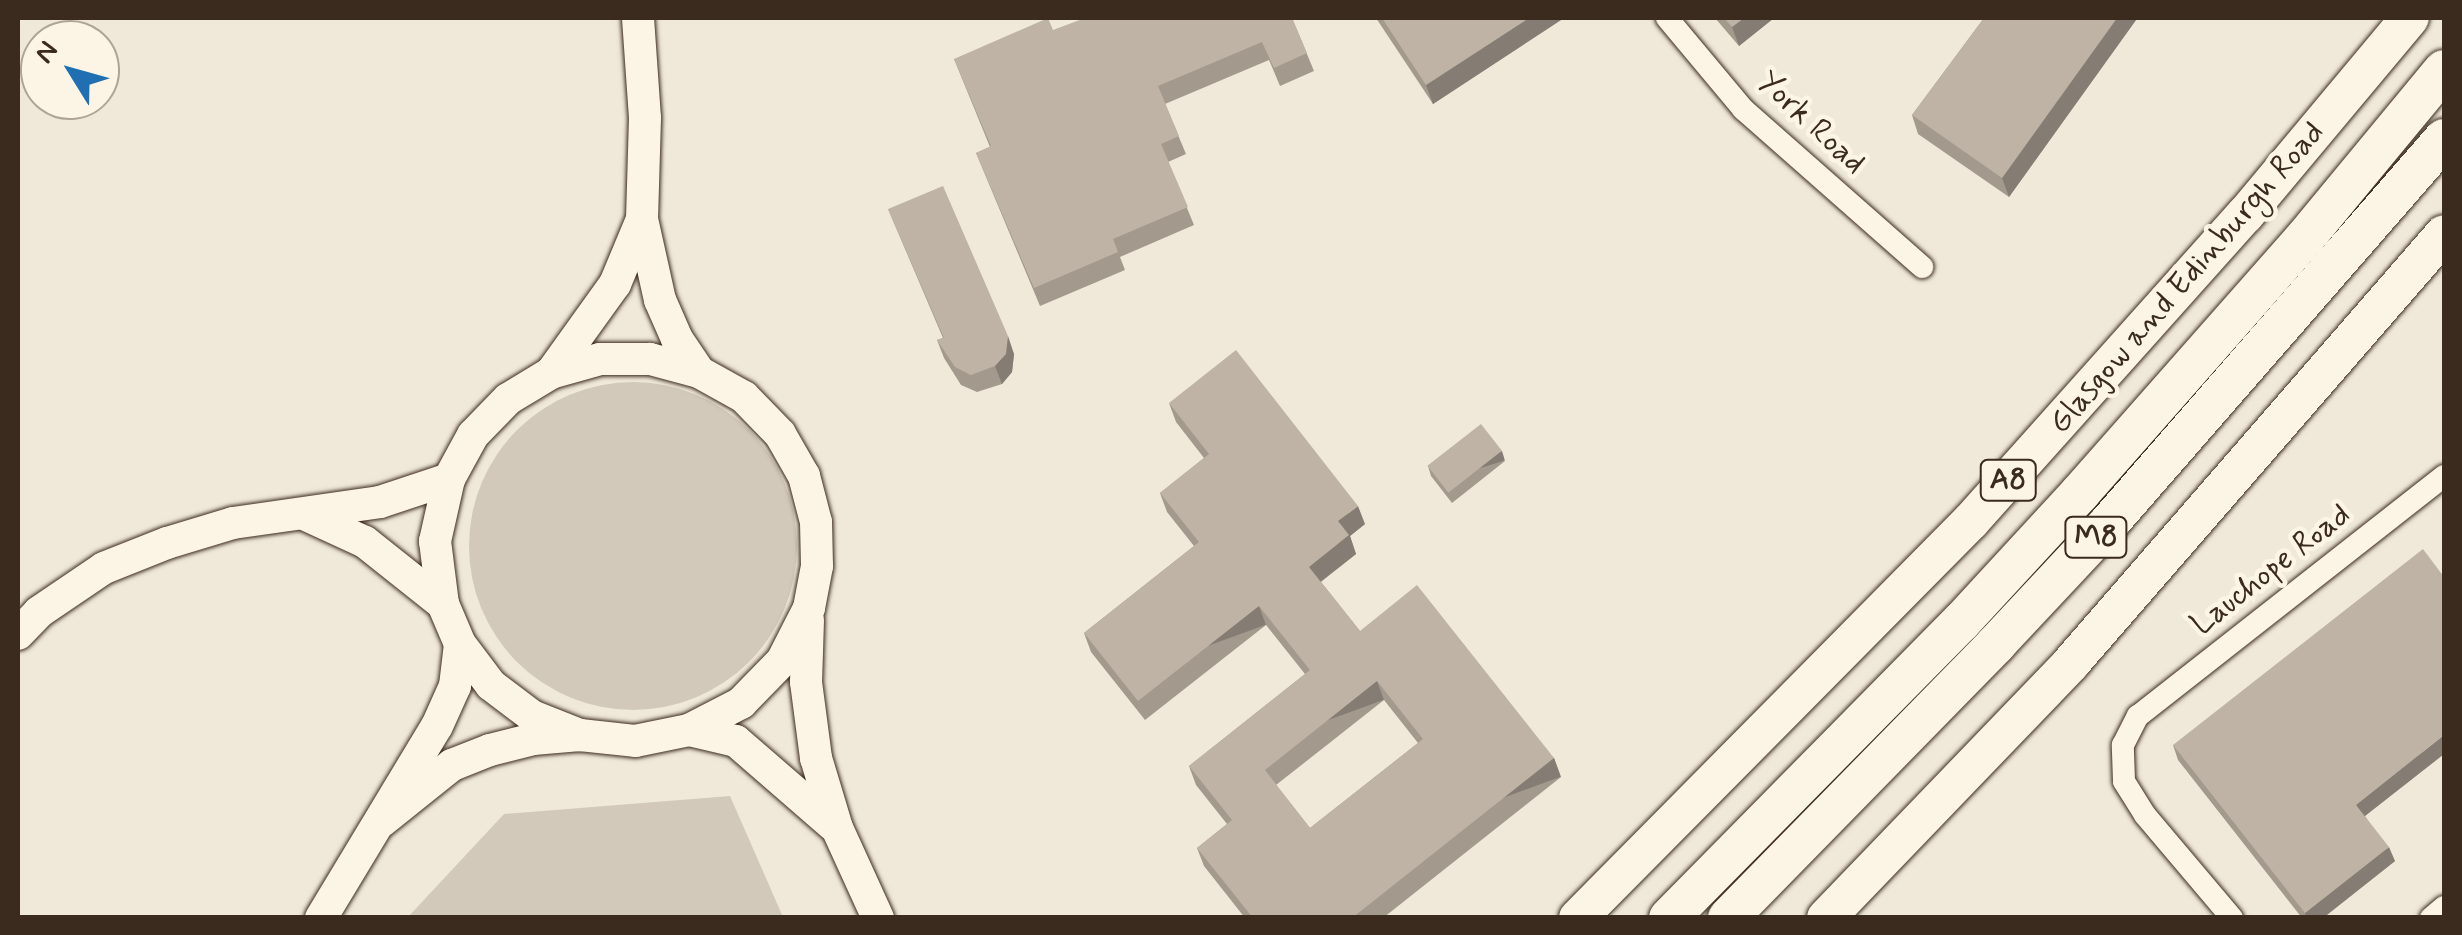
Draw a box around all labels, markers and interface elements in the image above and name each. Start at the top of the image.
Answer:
north arrow [20,20,120,120]
text: N [27,34,68,71]
street label: York Road [1749,63,1873,183]
street label: Glasgow and Edinburgh Road [2047,121,2327,435]
road number: A8 [1978,455,2038,505]
street label: Lauchope Road [2183,496,2359,644]
road number: M8 [2064,512,2128,562]

